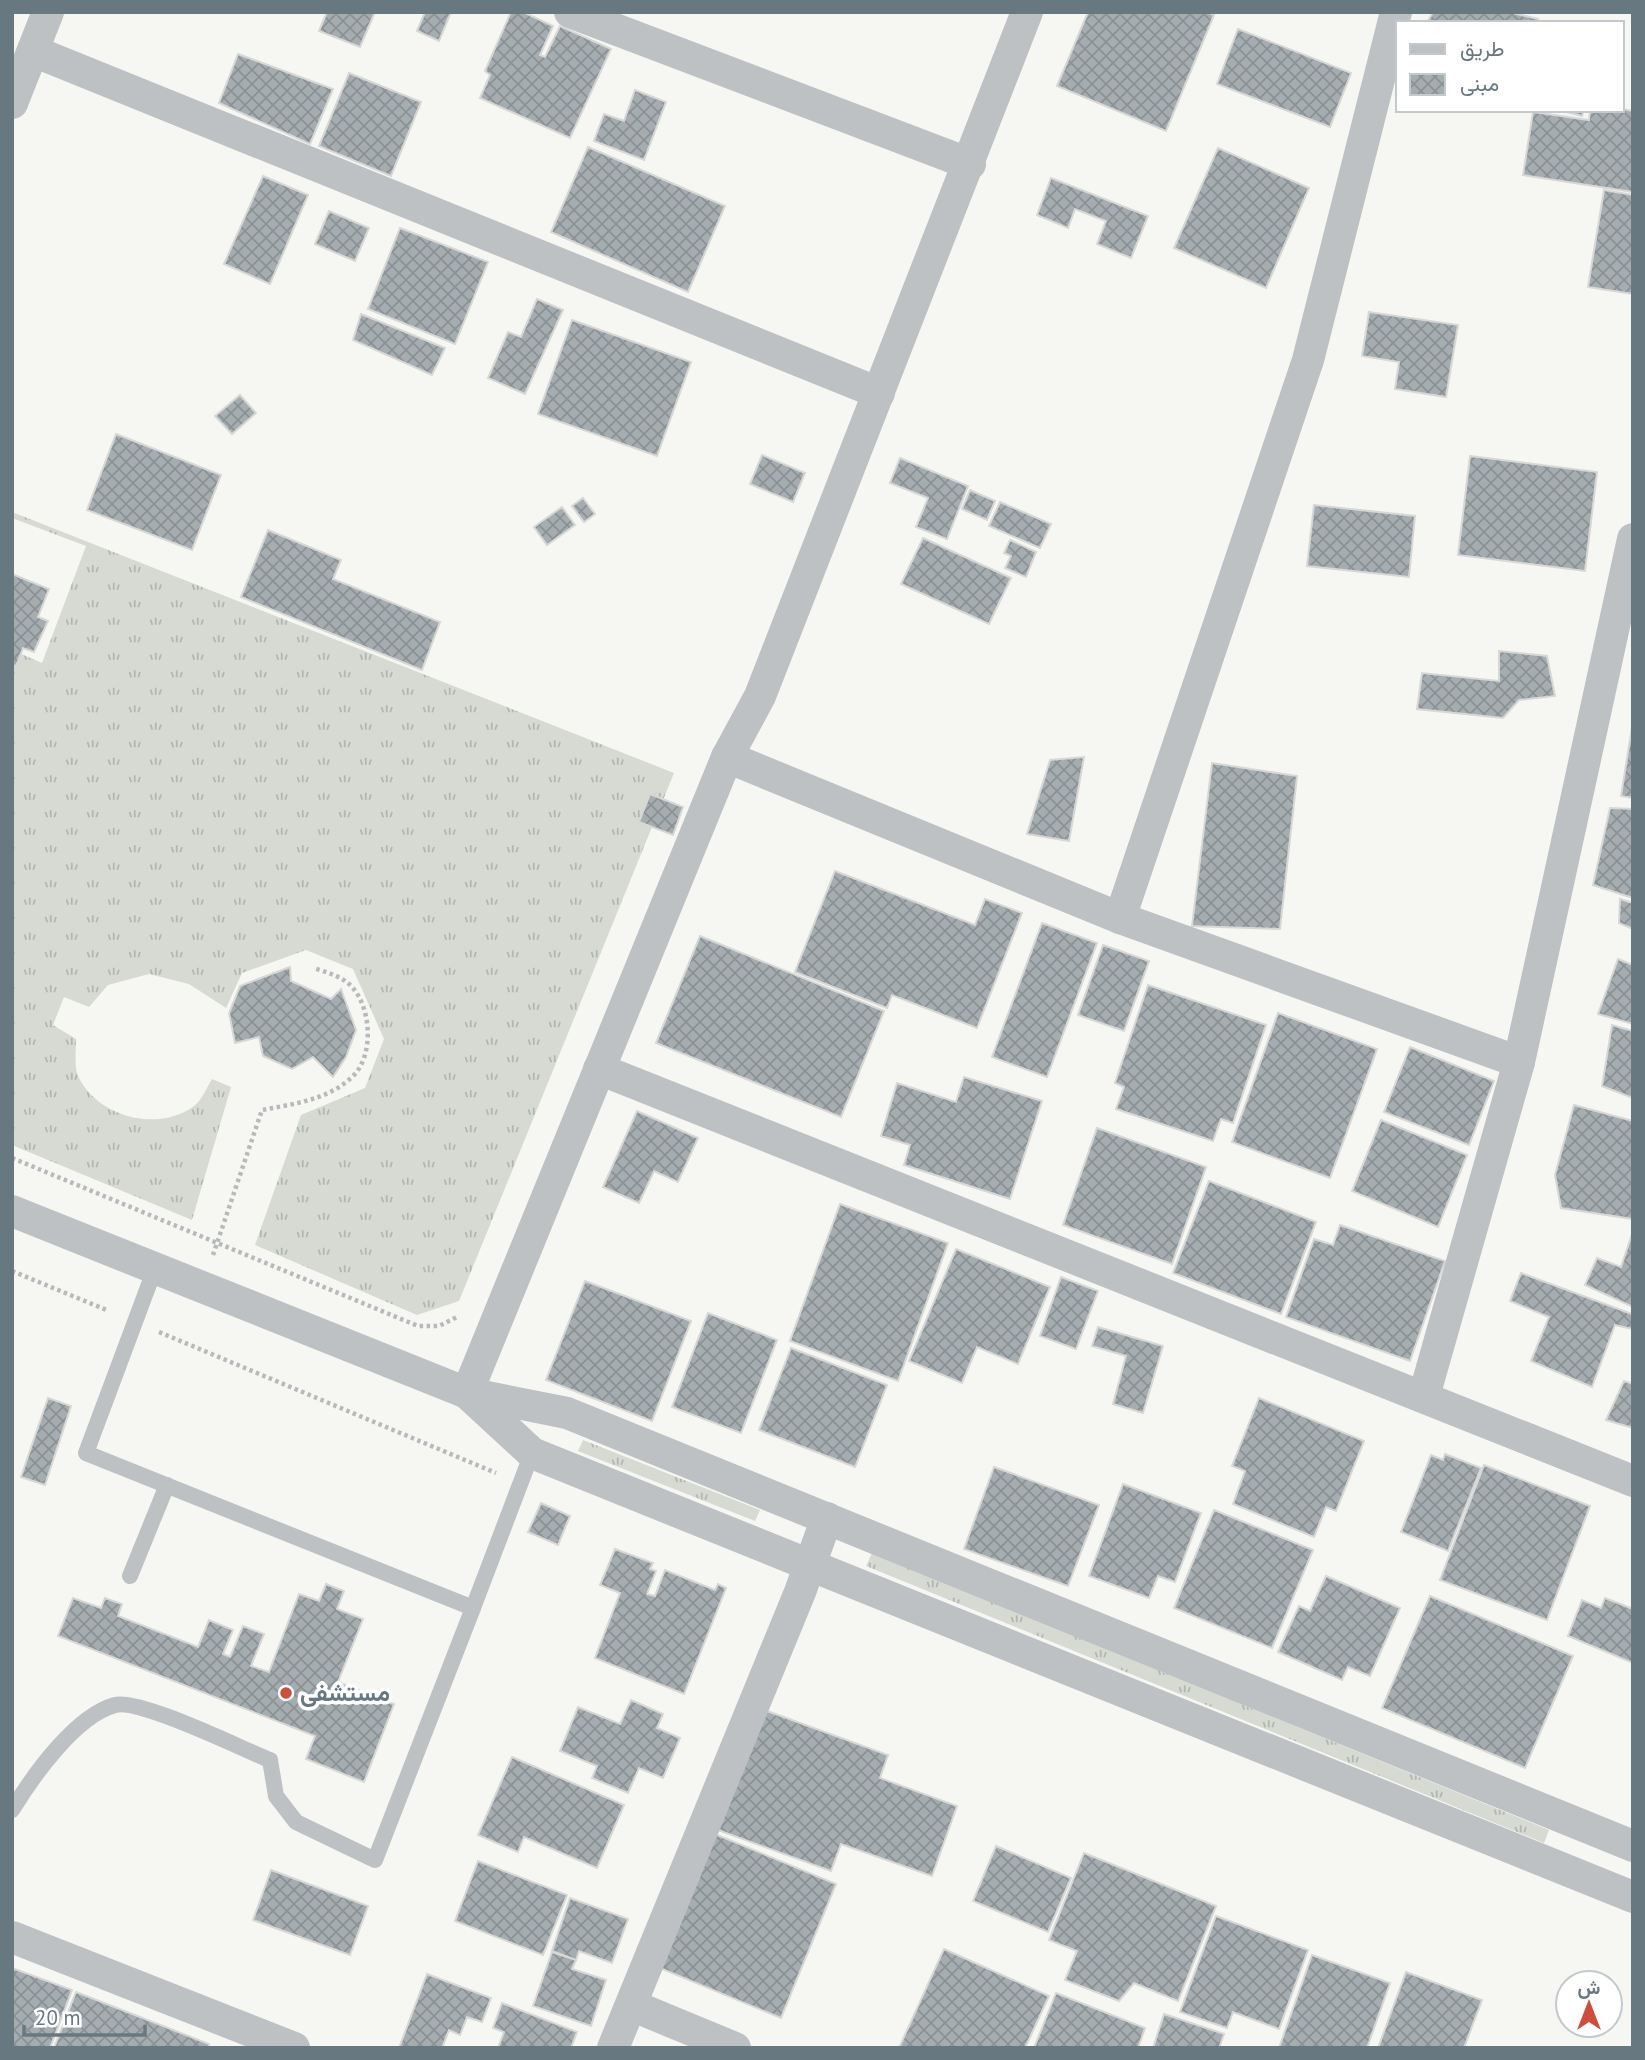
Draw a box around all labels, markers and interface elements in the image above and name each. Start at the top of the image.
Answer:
legend [1396,21,1624,112]
text: طريق [1460,35,1505,62]
text: مبنى [1460,70,1499,97]
place label: مستشفى [300,1677,390,1708]
marker: مستشفى [278,1685,294,1701]
north arrow [1554,1969,1624,2039]
text: ش [1578,1975,1601,1999]
scale bar [24,1994,145,2038]
text: 20 m [35,2004,81,2031]

